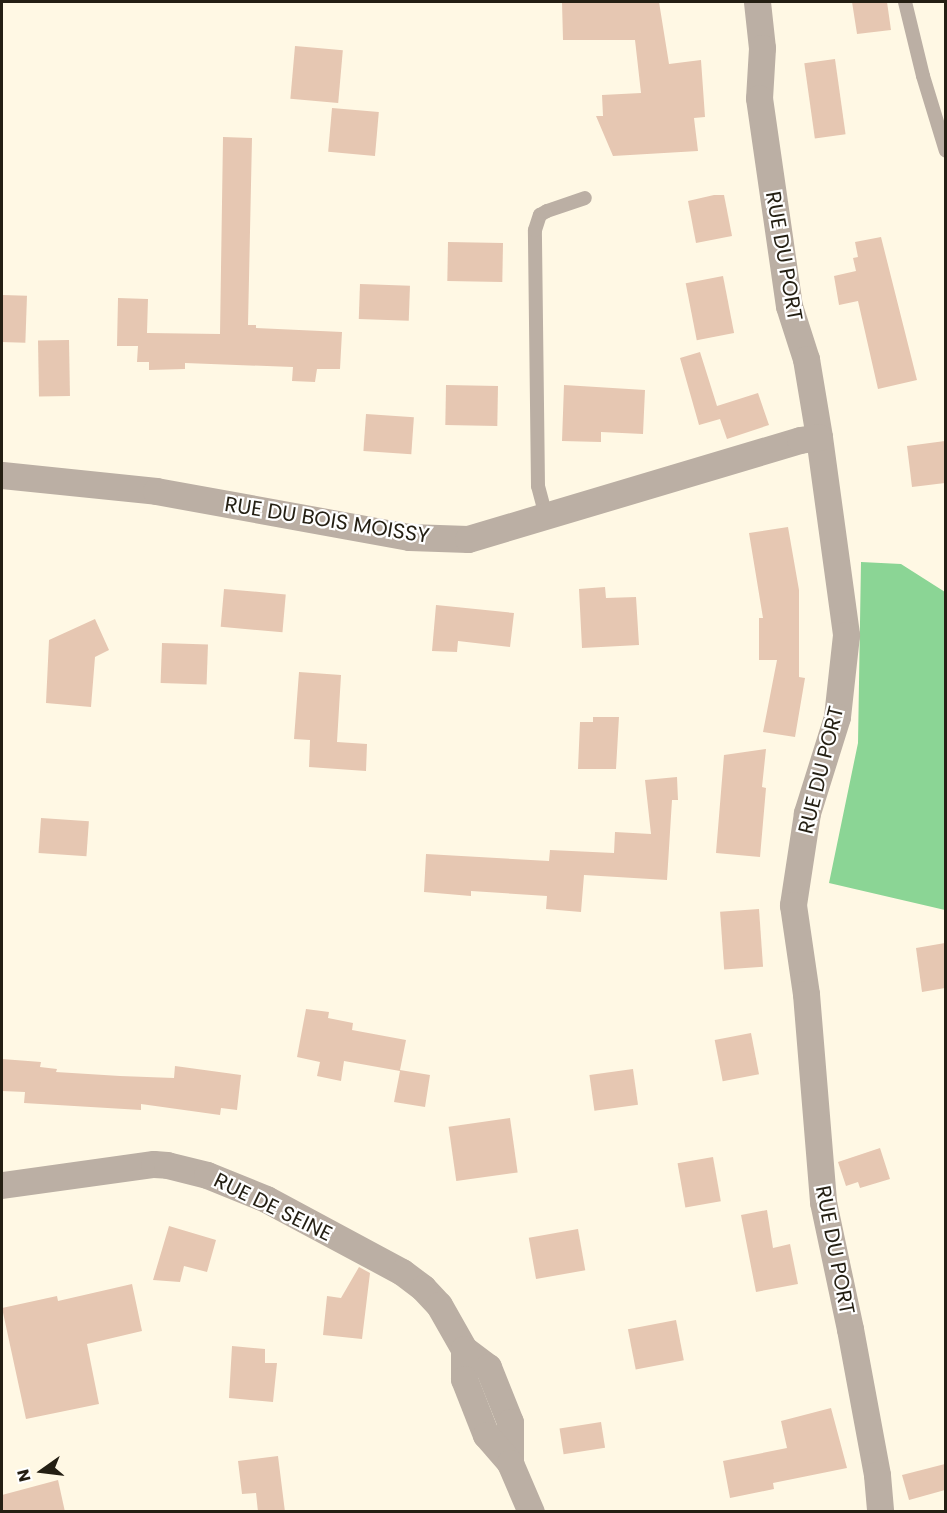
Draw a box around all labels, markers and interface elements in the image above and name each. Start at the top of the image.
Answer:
street label: RUE DU PORT [760,189,808,323]
street label: RUE DU BOIS MOISSY [223,491,431,549]
street label: RUE DU PORT [793,704,849,836]
street label: RUE DE SEINE [210,1168,336,1246]
street label: RUE DU PORT [810,1183,860,1317]
north arrow [12,1441,72,1501]
text: N [11,1467,37,1484]

